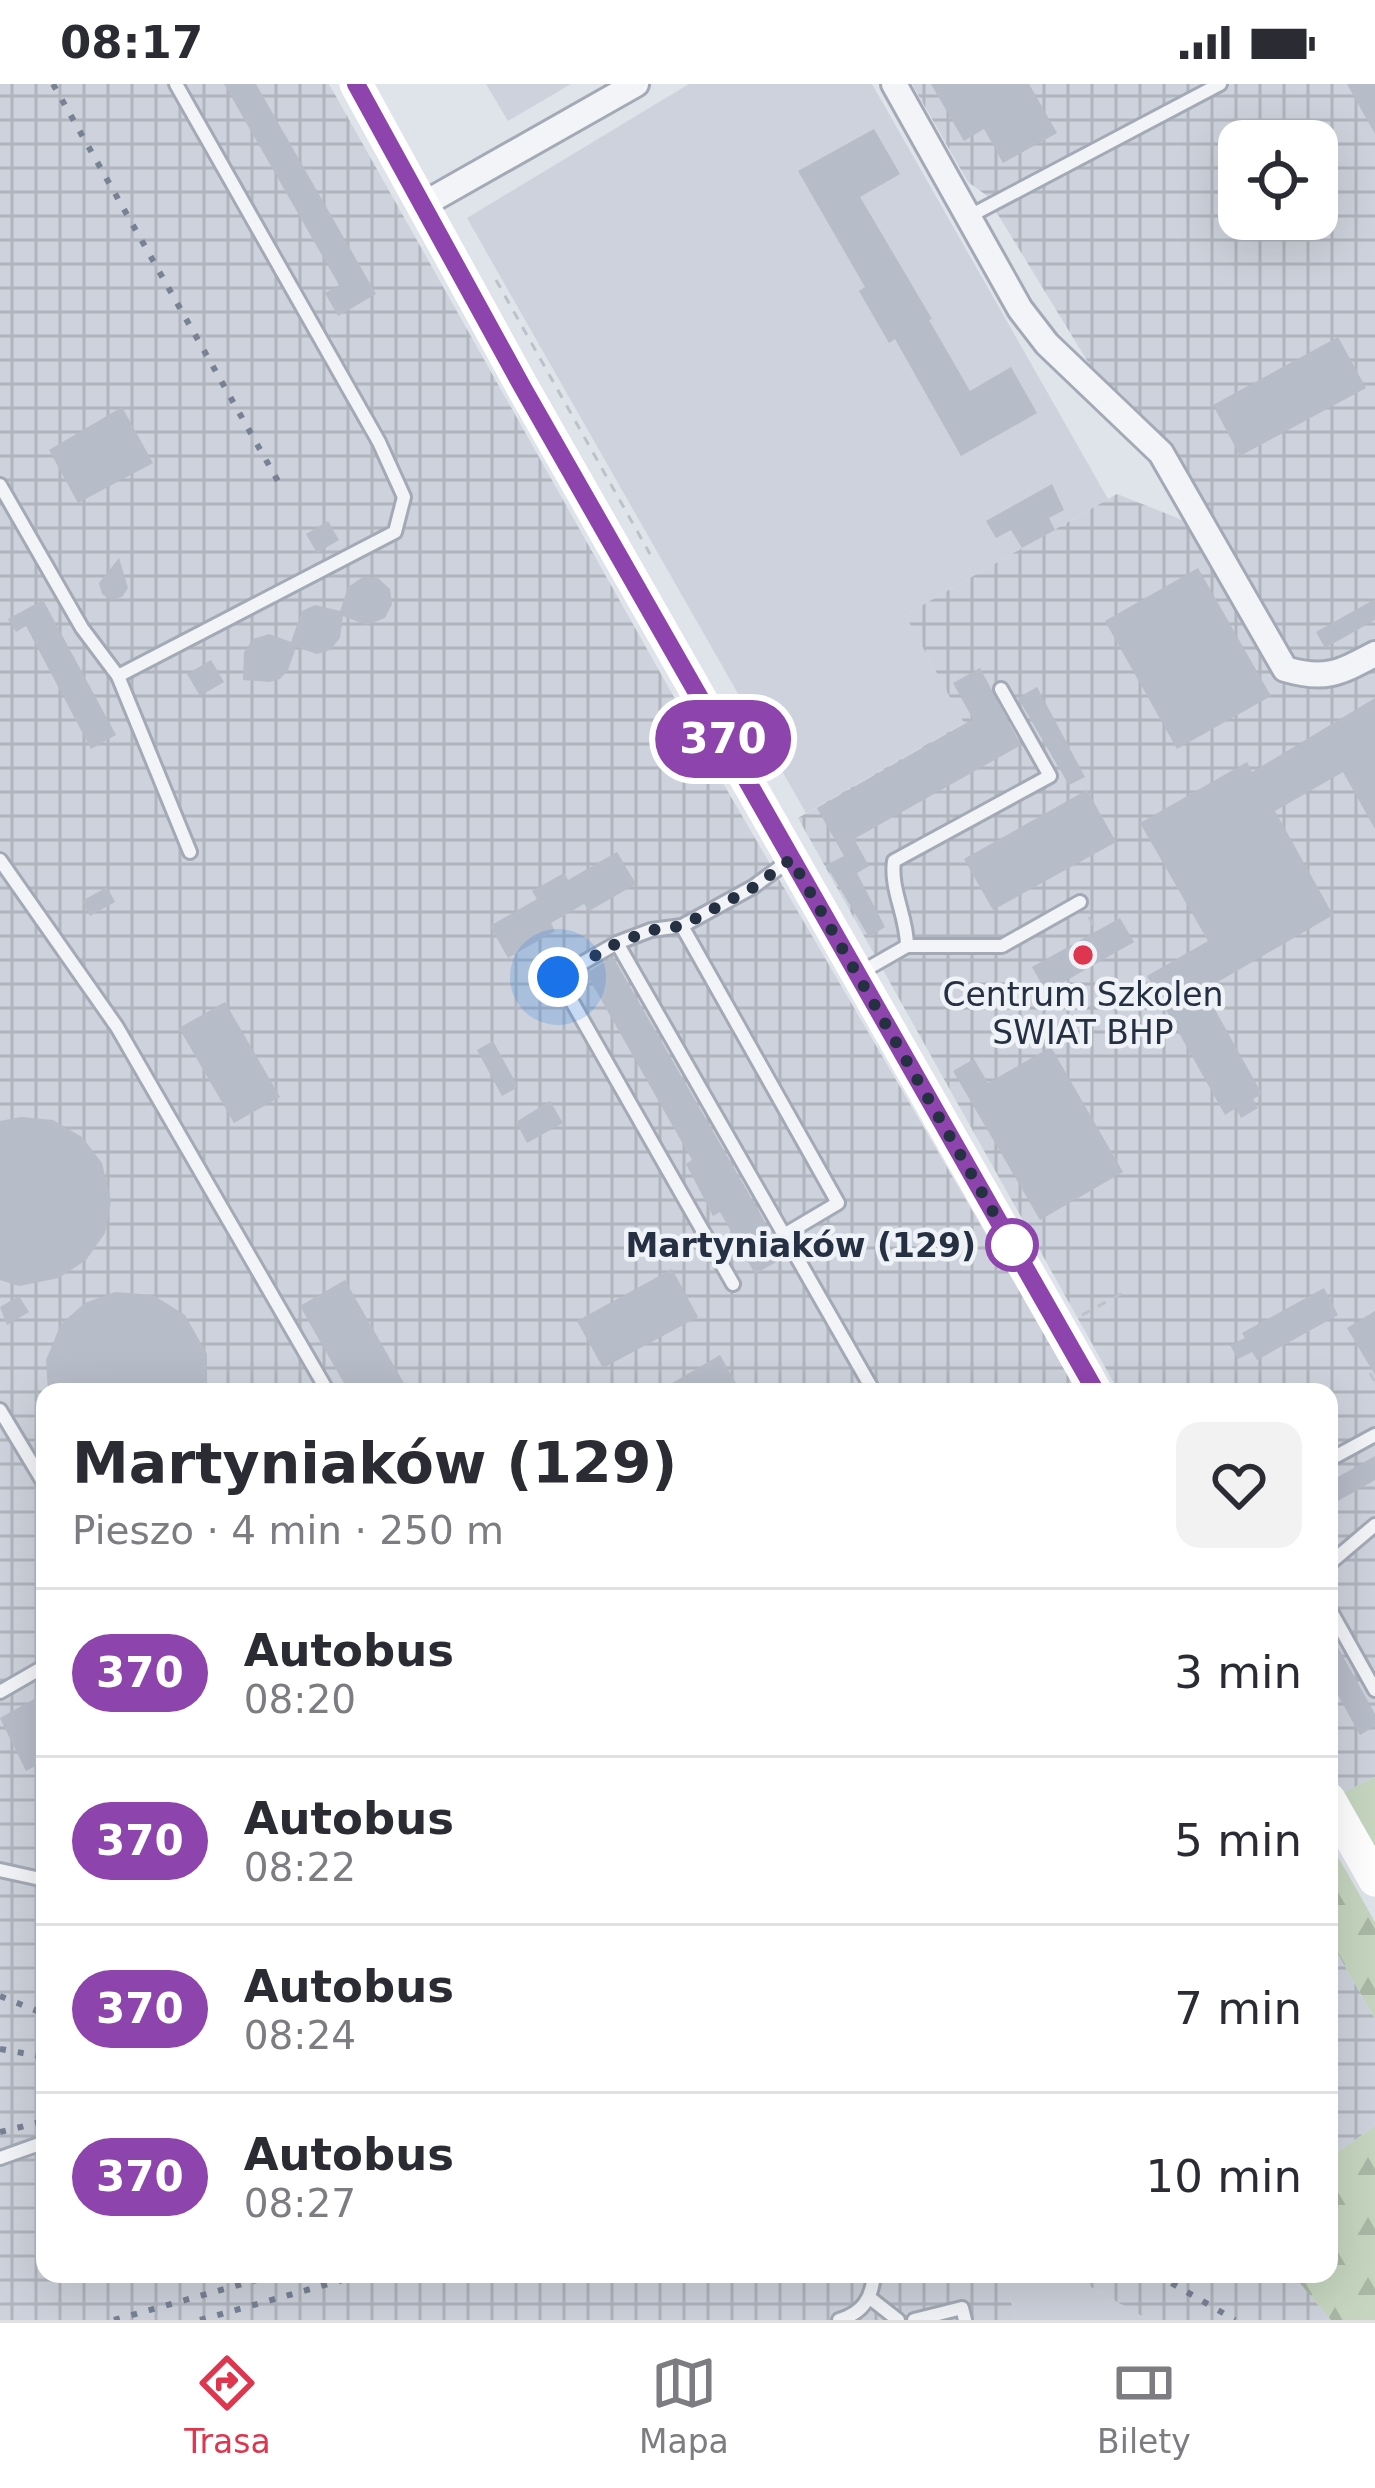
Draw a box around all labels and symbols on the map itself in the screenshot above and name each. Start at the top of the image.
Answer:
line badge: 370 [654,700,792,778]
marker: Centrum Szkolen SWIAT BHP [1070,942,1096,968]
your location [528,947,588,1007]
place label: Centrum Szkolen SWIAT BHP [942,975,1224,1052]
marker: Martyniaków (129) [987,1220,1037,1270]
place label: Martyniaków (129) [626,1226,976,1265]

